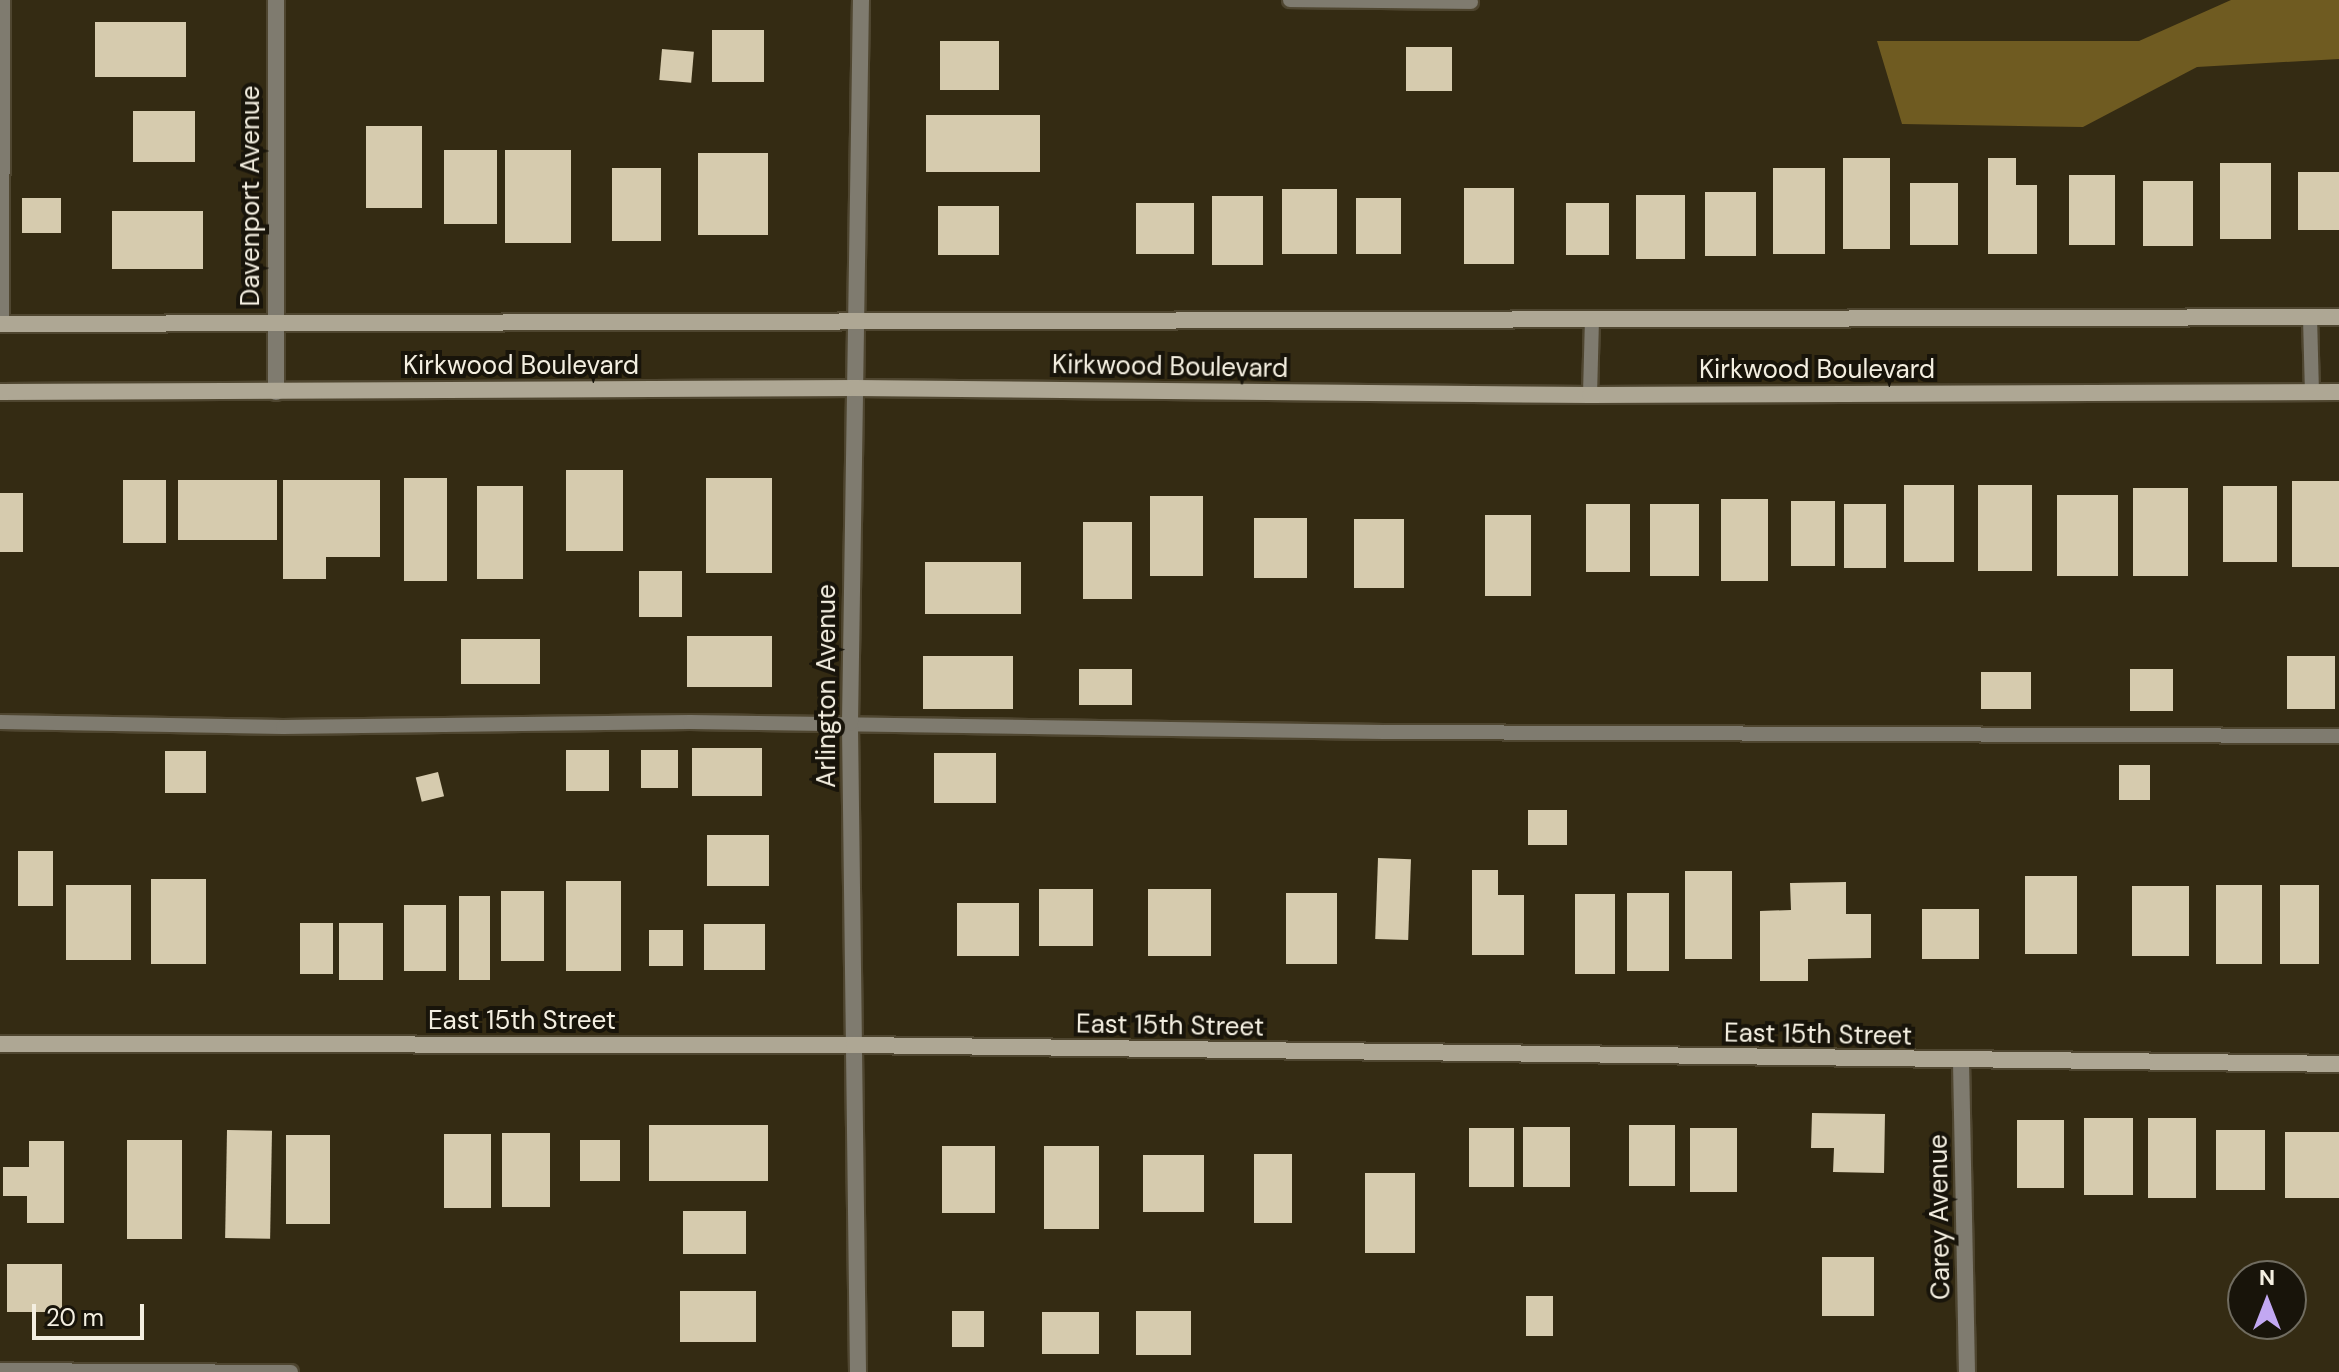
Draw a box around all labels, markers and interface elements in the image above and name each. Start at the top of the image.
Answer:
street label: Davenport Avenue [235,85,267,307]
street label: Kirkwood Boulevard [1052,349,1288,385]
street label: Kirkwood Boulevard [403,350,639,382]
street label: Kirkwood Boulevard [1699,354,1935,386]
street label: Arlington Avenue [811,584,843,788]
street label: East 15th Street [428,1005,616,1037]
street label: East 15th Street [1076,1009,1264,1043]
street label: East 15th Street [1724,1018,1912,1052]
street label: Carey Avenue [1923,1134,1957,1300]
north arrow [2227,1260,2307,1340]
text: N [2259,1263,2275,1292]
scale bar [36,1288,148,1338]
text: 20 m [46,1302,104,1333]

